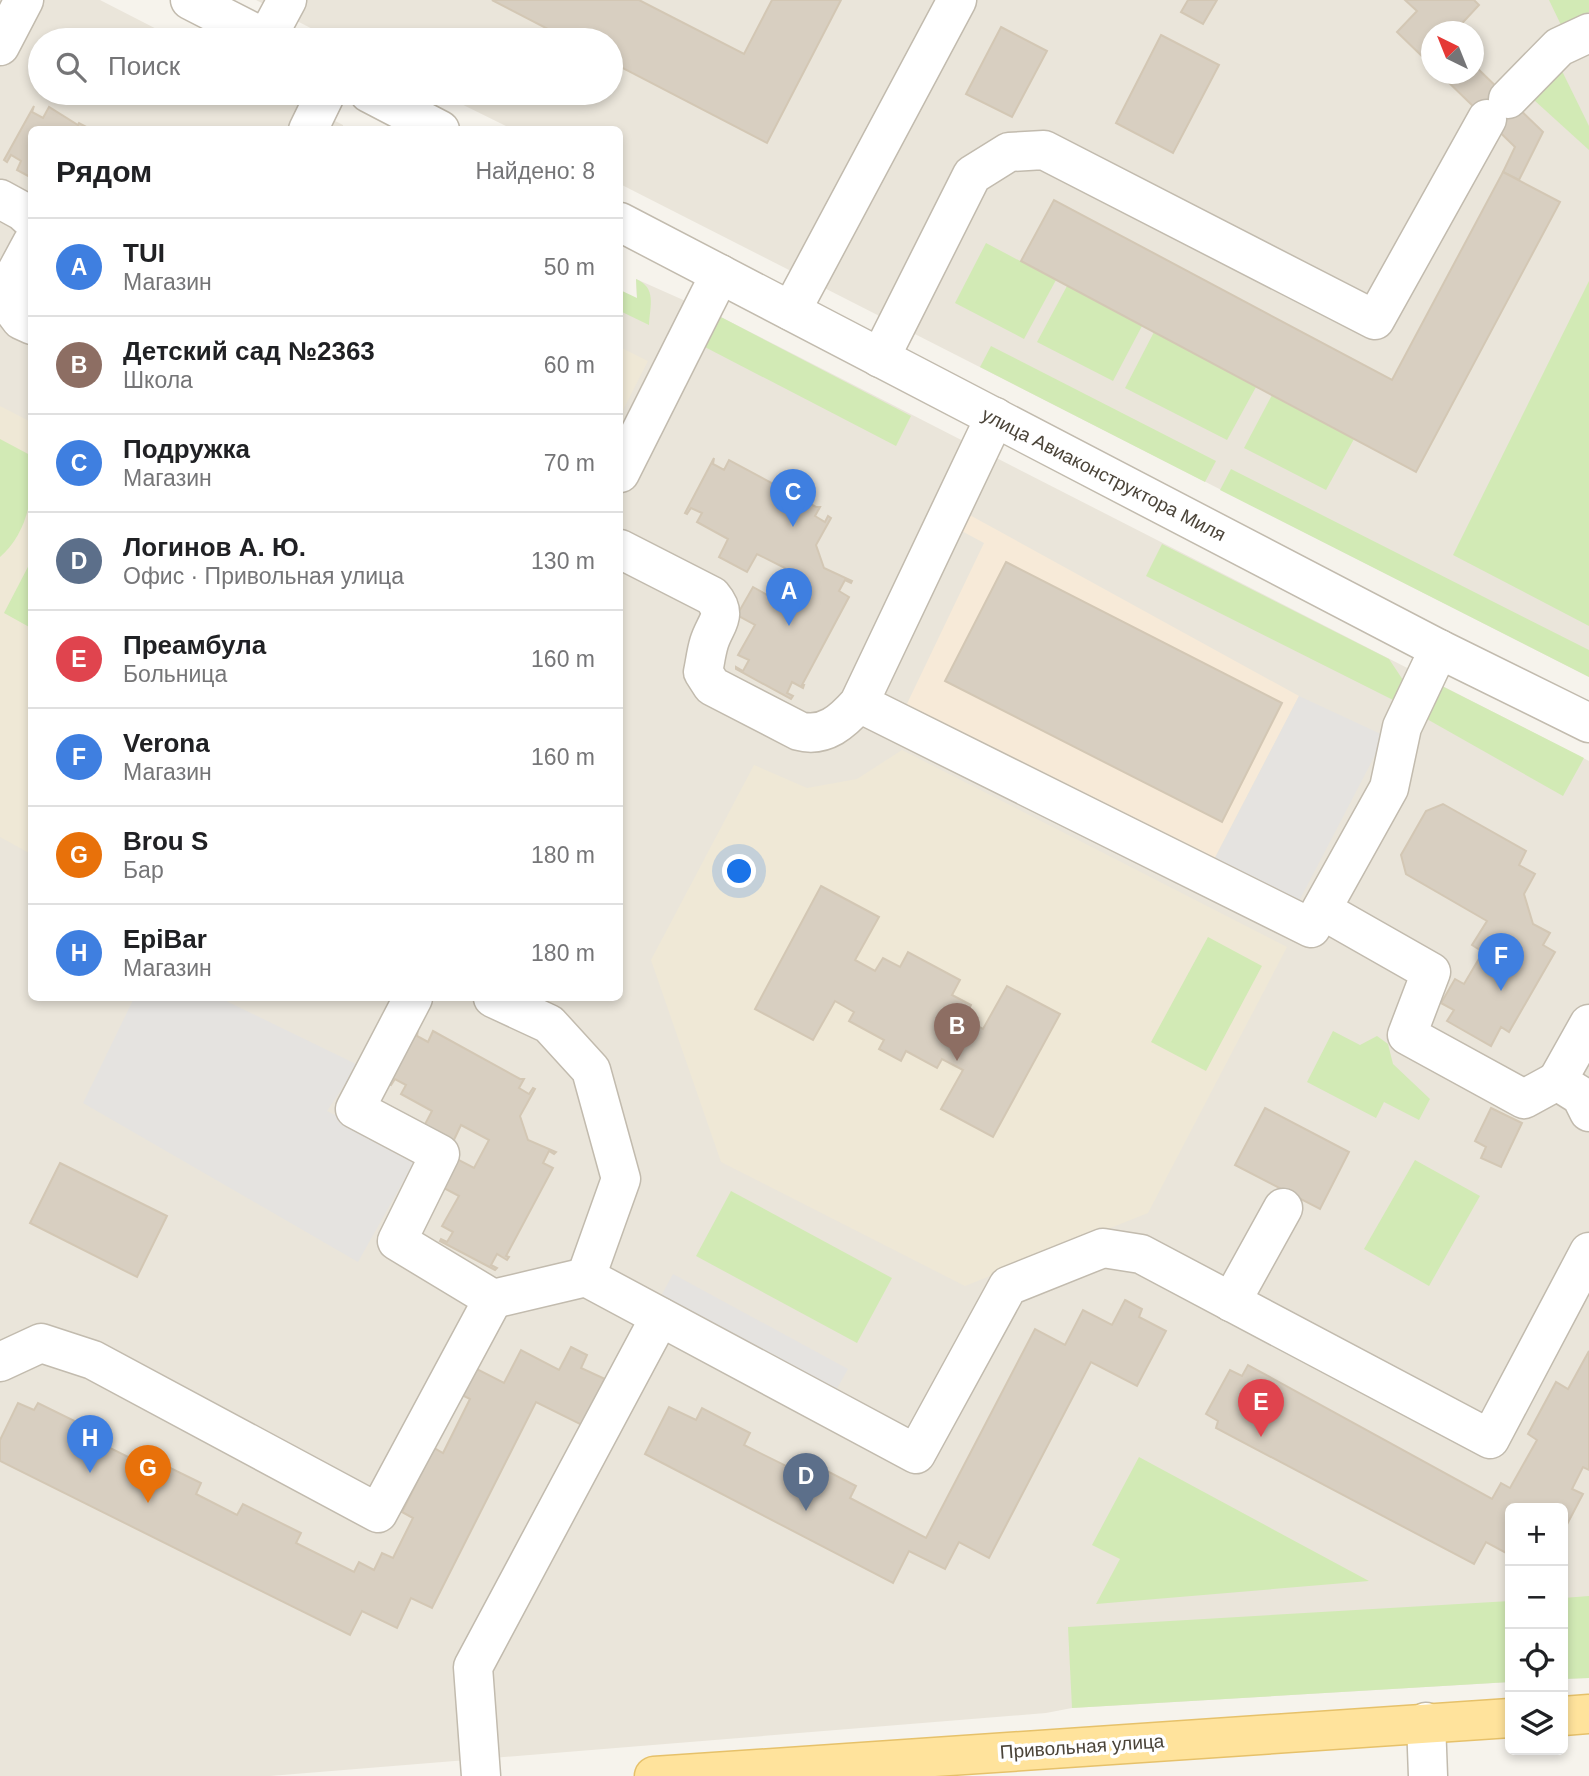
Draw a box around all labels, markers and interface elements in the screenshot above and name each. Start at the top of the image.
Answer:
north arrow [1421,21,1484,84]
search box [28,28,623,105]
icon: search [52,48,90,86]
text: Поиск [108,51,180,81]
text: Рядом [56,155,152,188]
text: Найдено: 8 [475,158,595,184]
text: TUI [123,238,165,268]
text: A [71,254,87,280]
text: 50 m [544,254,595,280]
text: Магазин [123,269,212,295]
text: Детский сад №2363 [123,336,375,366]
text: B [71,352,87,378]
text: 60 m [544,352,595,378]
text: Школа [123,367,193,393]
street label: улица Авиаконструктора Миля [978,404,1229,545]
text: Подружка [123,434,250,464]
text: C [71,450,87,476]
text: 70 m [544,450,595,476]
text: Магазин [123,465,212,491]
pin: C [770,469,816,527]
text: Логинов А. Ю. [123,532,306,562]
text: D [71,548,87,574]
text: 130 m [531,548,595,574]
text: Офис · Привольная улица [123,563,404,589]
pin: A [766,568,812,626]
text: Преамбула [123,630,266,660]
text: E [71,646,87,672]
text: 160 m [531,646,595,672]
text: Больница [123,661,227,687]
text: Verona [123,728,210,758]
text: F [72,744,86,770]
text: 160 m [531,744,595,770]
text: Магазин [123,759,212,785]
text: Brou S [123,826,208,856]
text: G [70,842,88,868]
text: 180 m [531,842,595,868]
your location [722,854,756,888]
text: Бар [123,857,164,883]
text: EpiBar [123,924,207,954]
pin: F [1478,933,1524,991]
text: H [71,940,87,966]
text: 180 m [531,940,595,966]
text: Магазин [123,955,212,981]
pin: B [934,1003,980,1061]
pin: E [1238,1379,1284,1437]
pin: H [67,1415,113,1473]
pin: G [125,1445,171,1503]
pin: D [783,1453,829,1511]
map controls [1505,1503,1568,1755]
button: + [1505,1503,1568,1566]
button: − [1505,1566,1568,1629]
button: locate [1505,1629,1568,1692]
button: layers [1505,1692,1568,1755]
street label: Привольная улица [999,1730,1165,1763]

